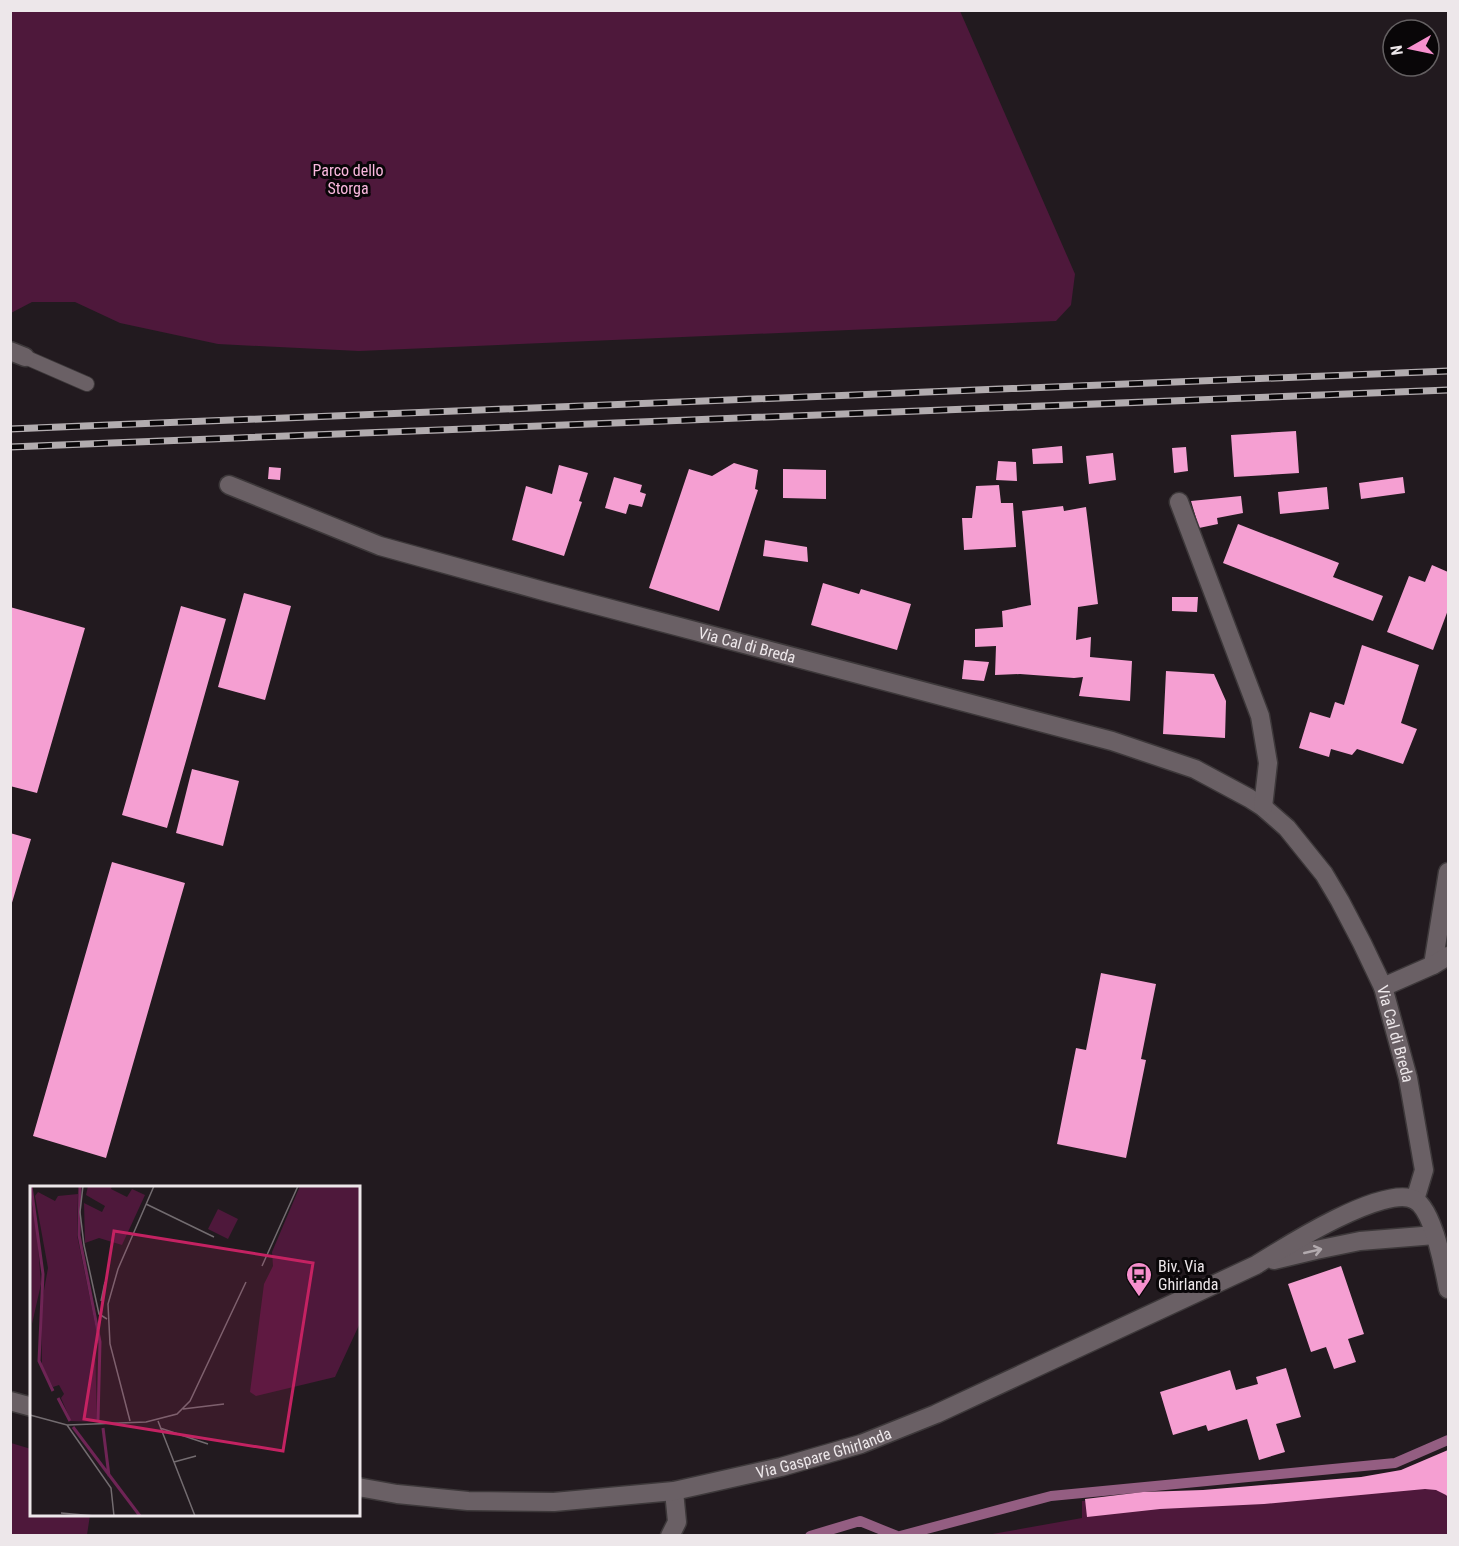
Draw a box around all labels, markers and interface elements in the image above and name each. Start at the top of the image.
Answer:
north arrow [1381,18,1441,78]
text: N [1387,44,1407,57]
park label: Parco dello Storga [312,161,384,198]
street label: Via Cal di Breda [696,623,798,667]
street label: Via Cal di Breda [1373,983,1418,1084]
inset map [30,1186,360,1516]
one-way arrow [1303,1244,1322,1256]
place label: Biv. Via Ghirlanda [1158,1257,1218,1294]
bus stop icon: Biv. Via Ghirlanda [1124,1260,1154,1298]
street label: Via Gaspare Ghirlanda [754,1423,894,1482]

